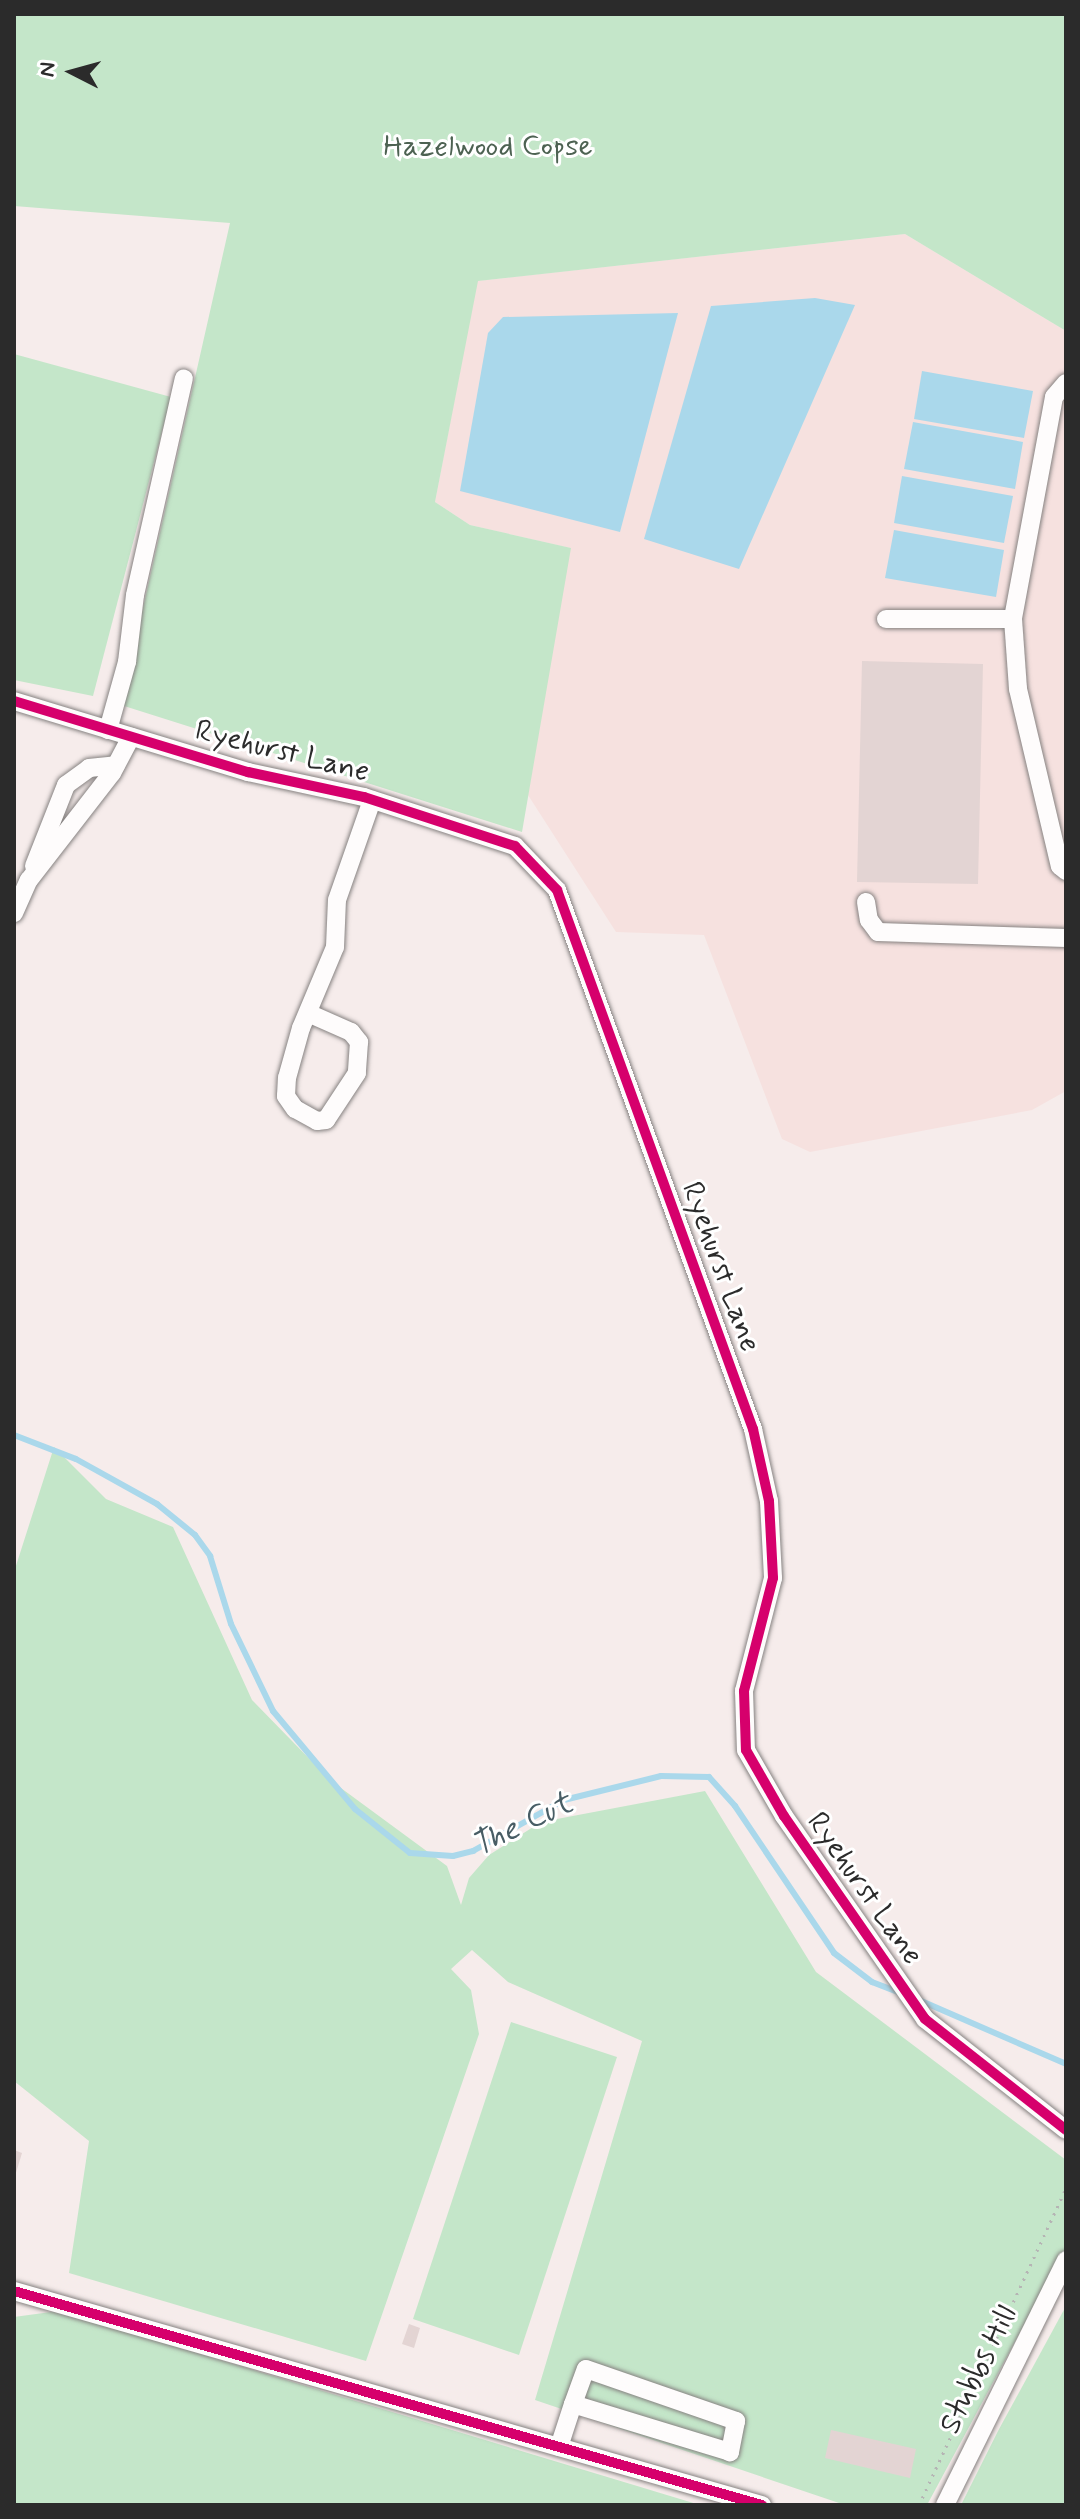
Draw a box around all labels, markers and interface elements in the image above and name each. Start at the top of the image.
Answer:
north arrow [32,32,112,112]
text: N [33,61,63,78]
park label: Hazelwood Copse [383,129,593,165]
street label: Ryehurst Lane [191,713,373,791]
street label: Ryehurst Lane [673,1177,767,1357]
water label: The Cut [466,1784,578,1866]
street label: Ryehurst Lane [798,1806,930,1972]
street label: Stubbs Hill [933,2300,1025,2440]

